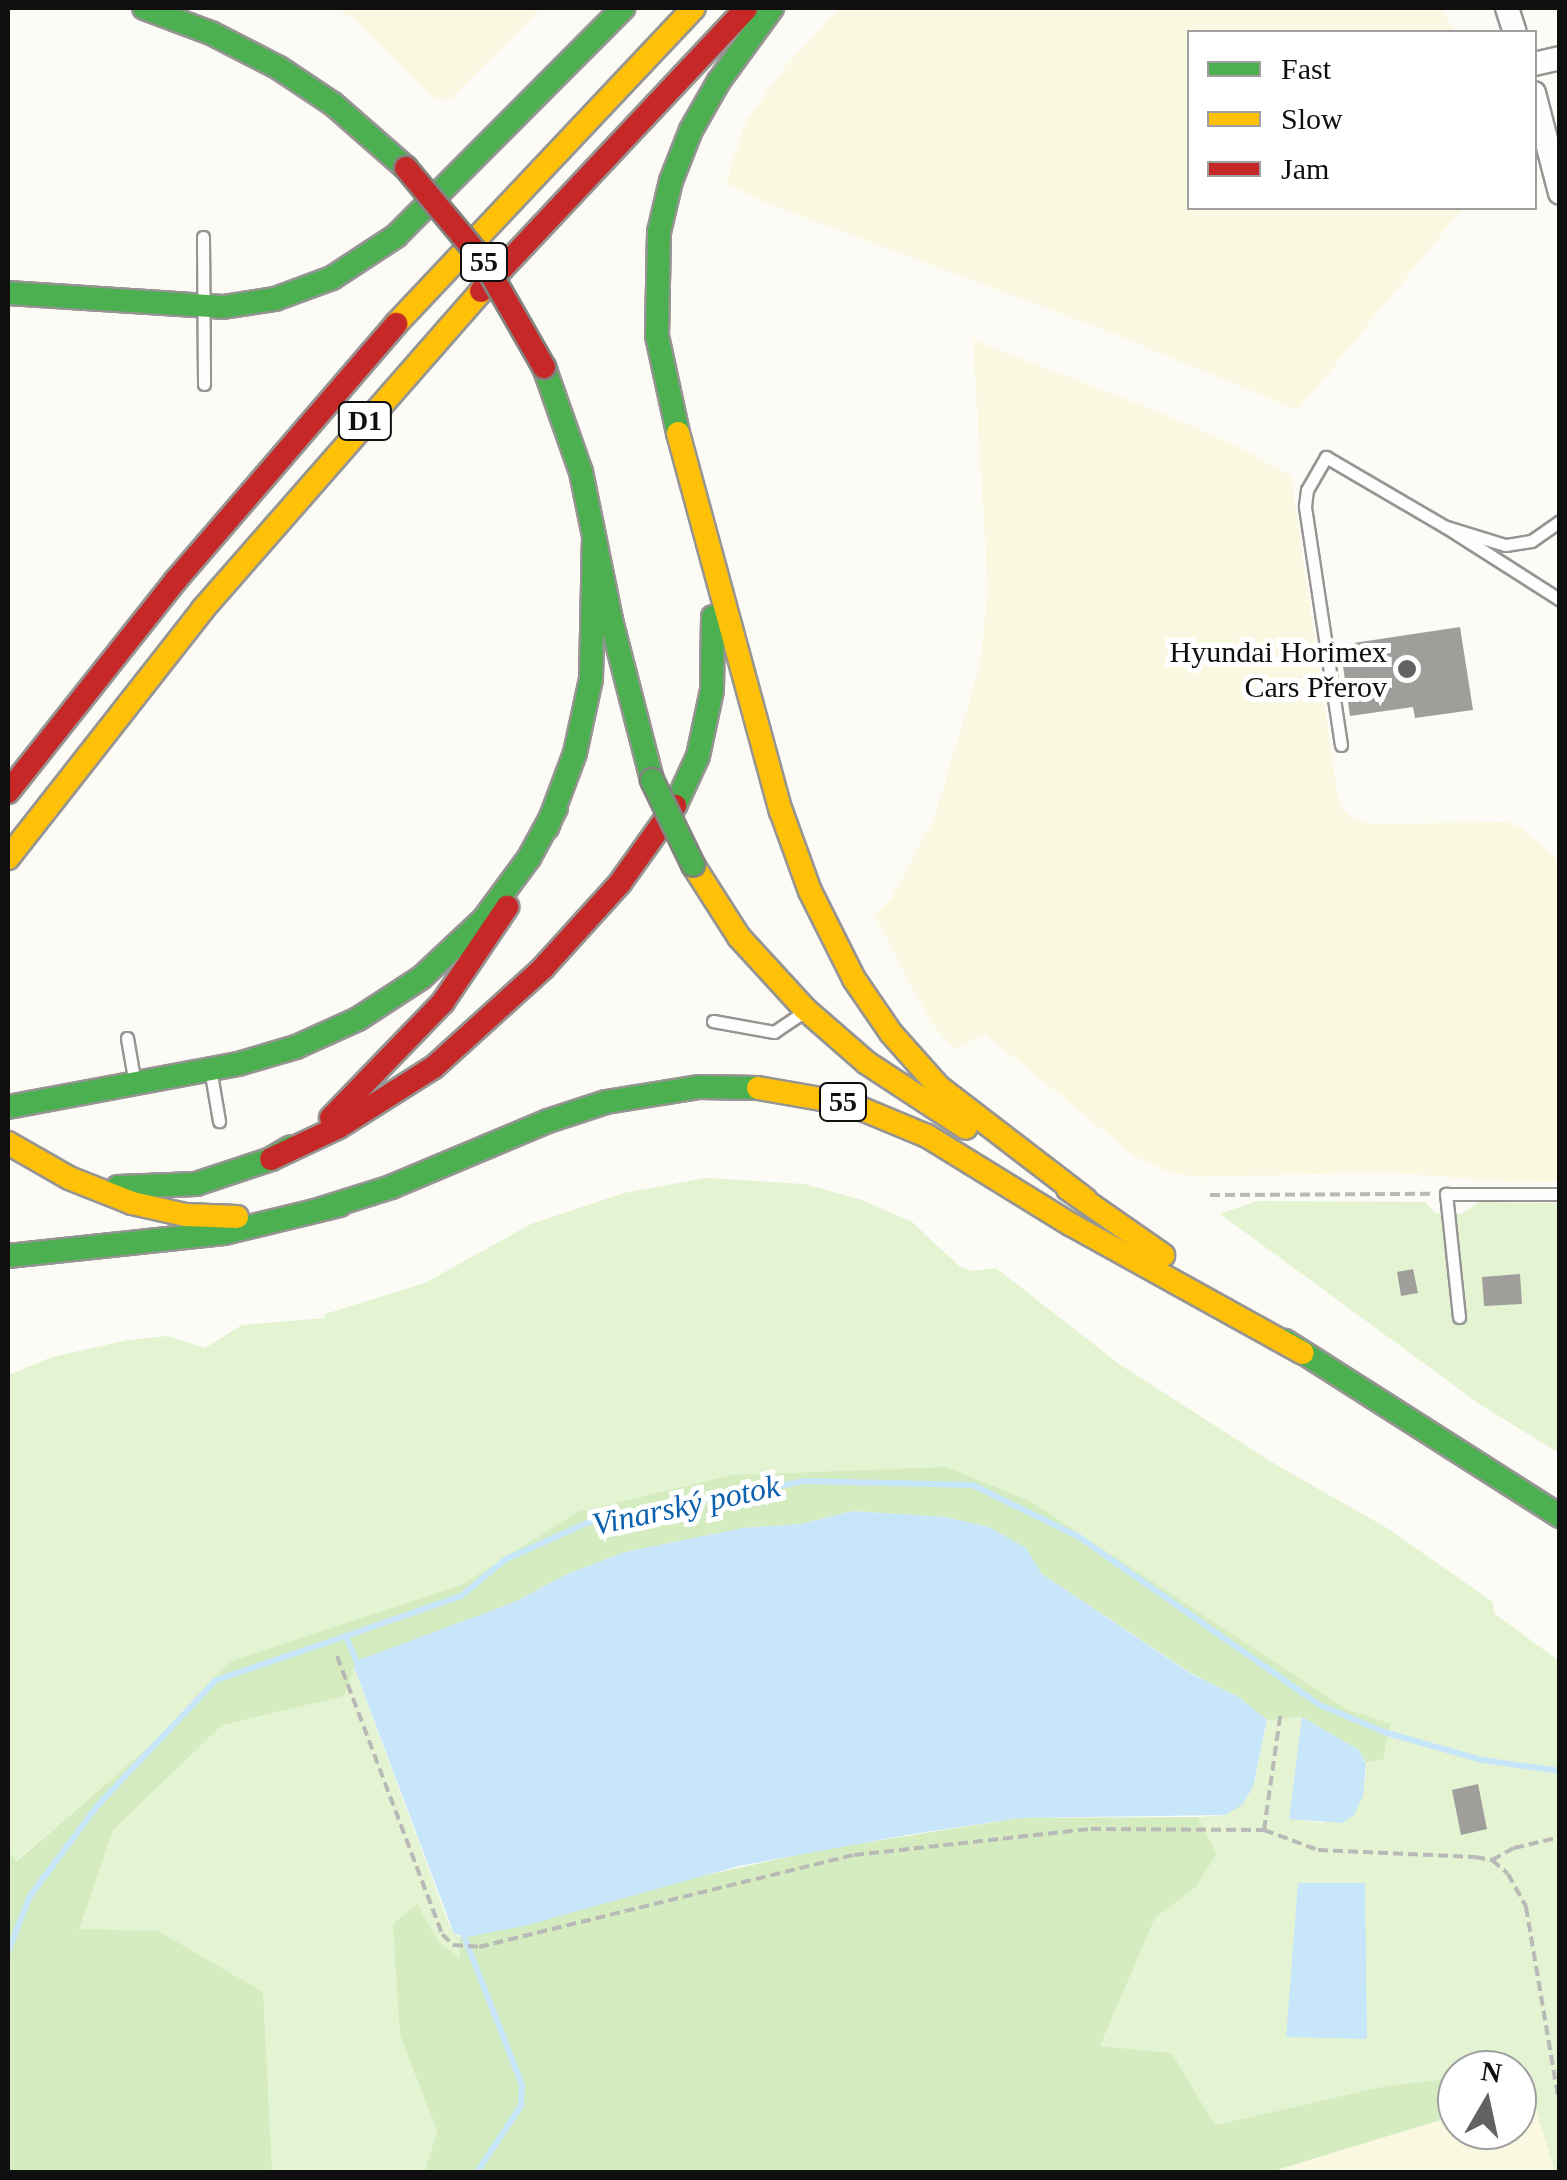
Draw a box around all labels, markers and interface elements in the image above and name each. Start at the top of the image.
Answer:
legend [1187,30,1537,210]
text: Fast [1281,52,1331,85]
text: Slow [1281,102,1343,135]
text: Jam [1281,152,1329,185]
road number: 55 [459,239,509,285]
road number: D1 [338,398,392,444]
place label: Hyundai Horimex Cars Přerov [1170,634,1387,704]
marker: Hyundai Horimex Cars Přerov [1396,658,1418,680]
road number: 55 [818,1079,868,1125]
water label: Vinarský potok [589,1466,783,1544]
north arrow [1437,2050,1537,2150]
text: N [1479,2055,1504,2089]

